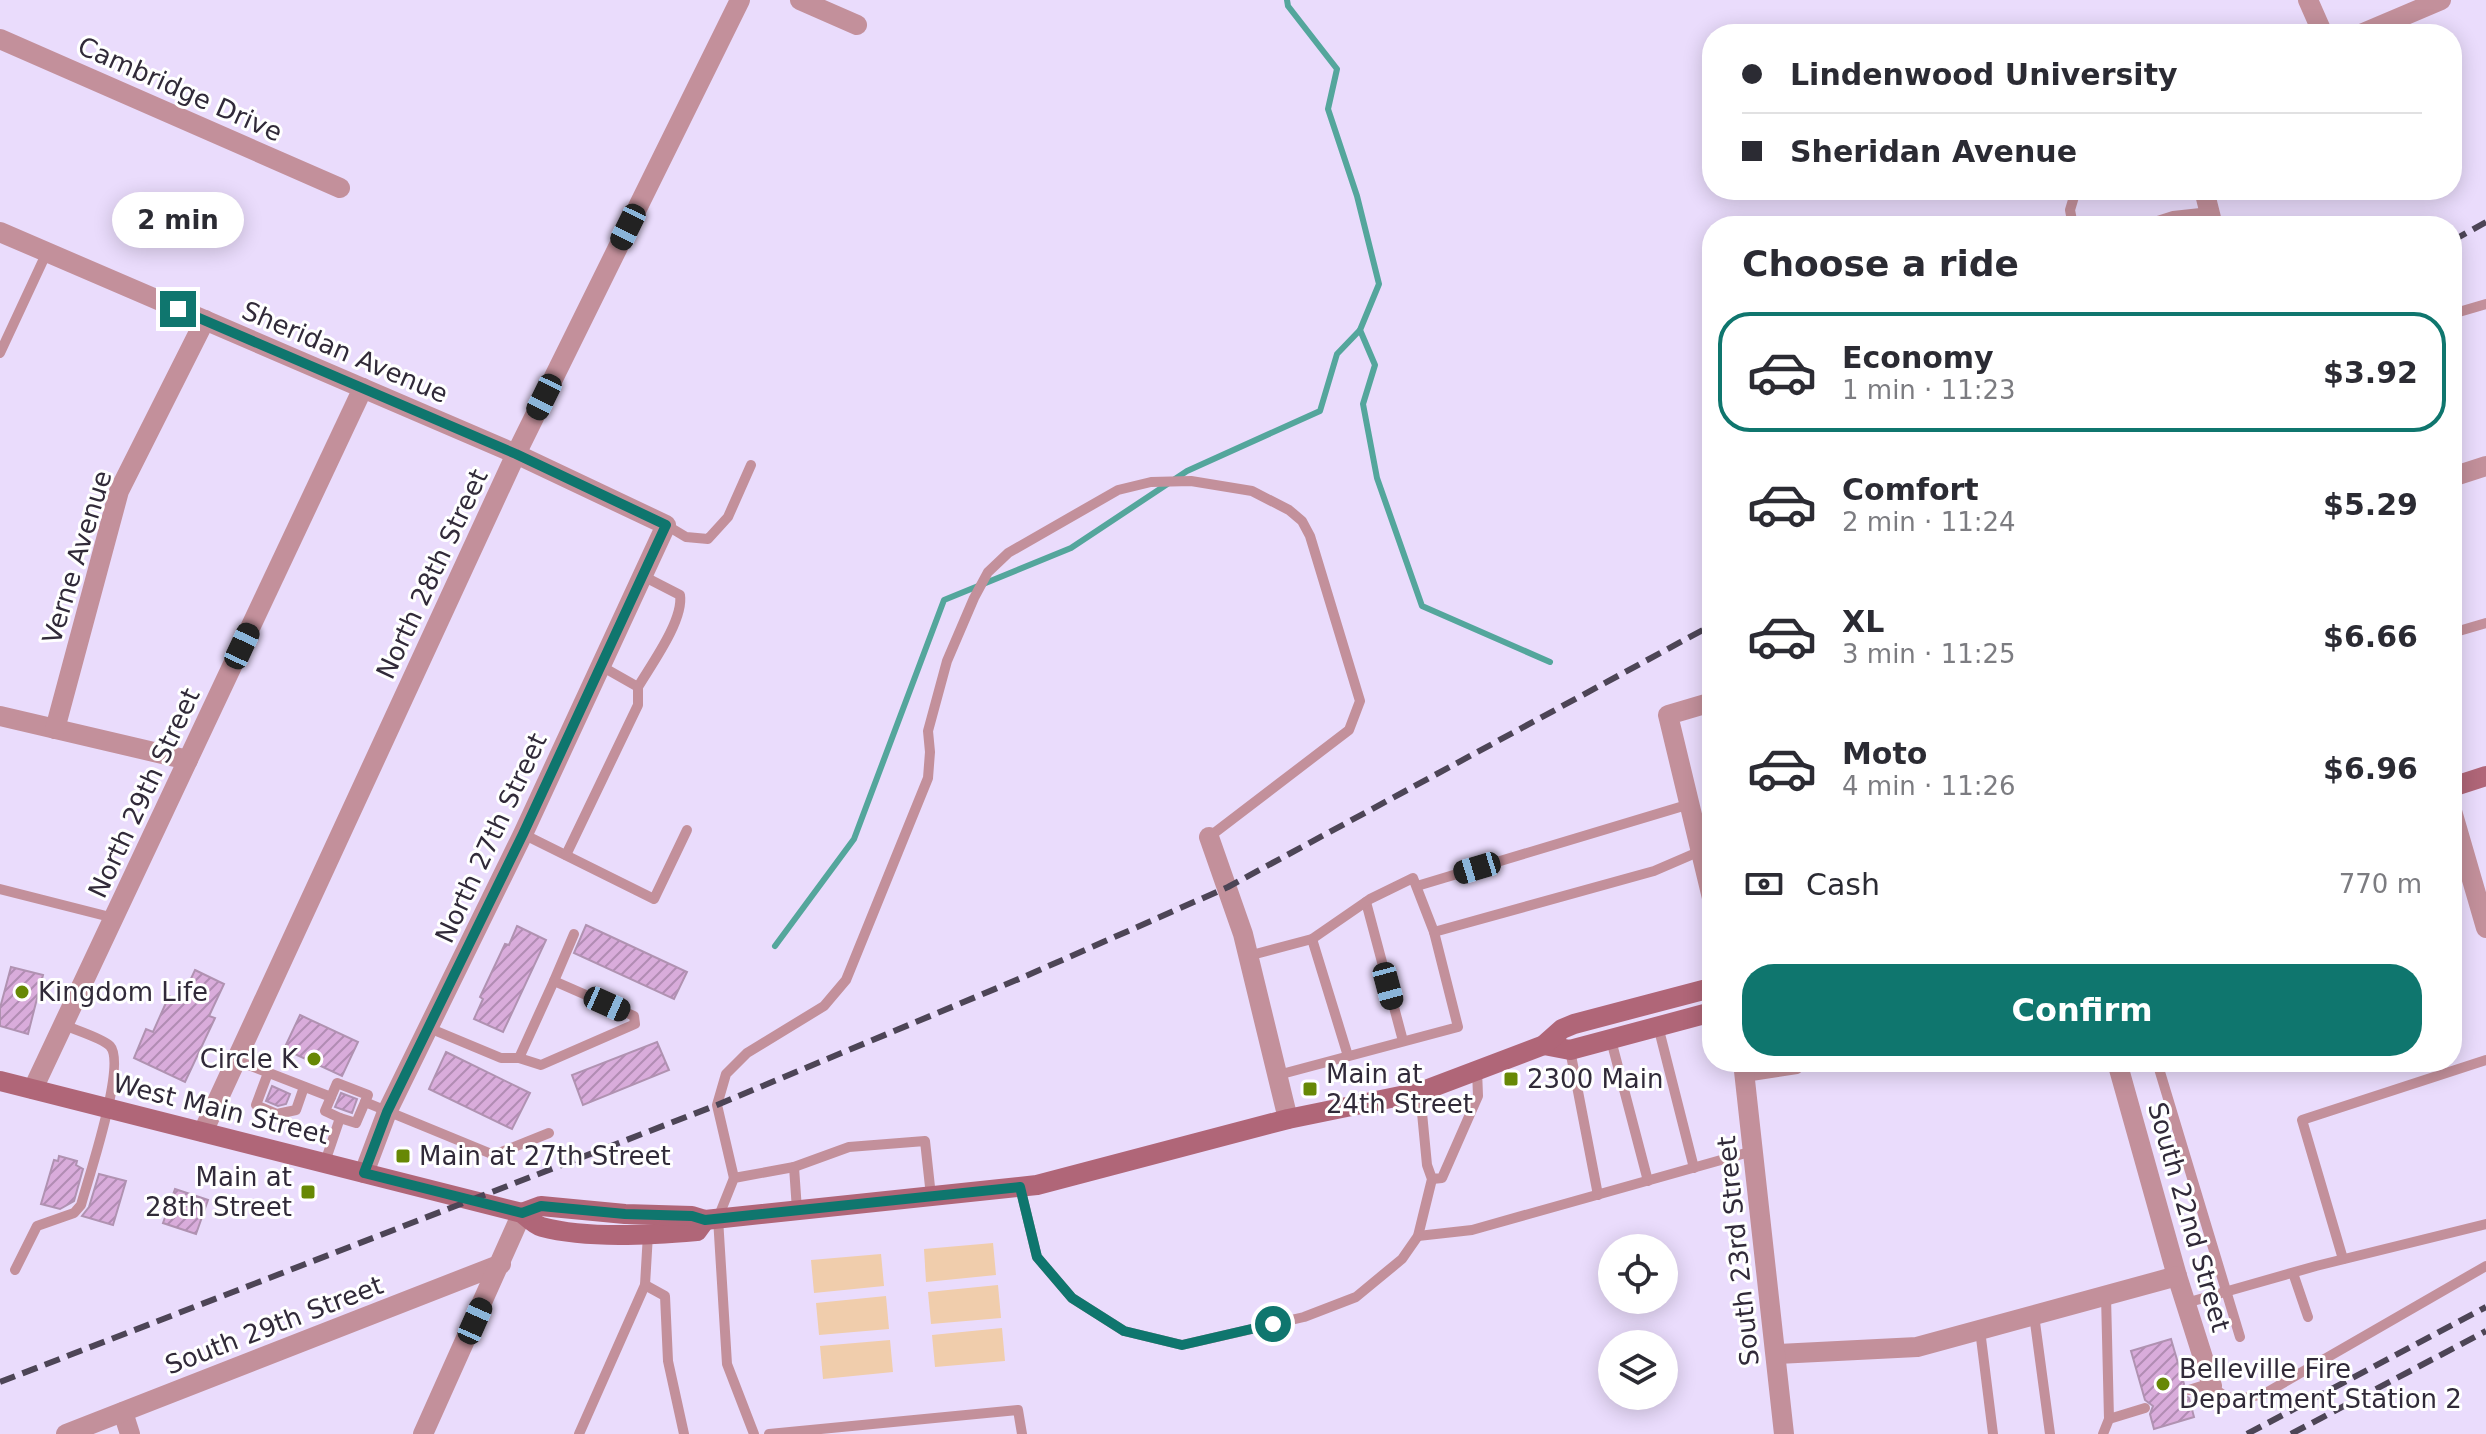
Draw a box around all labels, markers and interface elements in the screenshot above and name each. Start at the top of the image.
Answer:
street label: Cambridge Drive [73,30,287,148]
text: Lindenwood University [1790,57,2178,92]
text: Sheridan Avenue [1790,134,2077,169]
callout: 2 min [112,193,244,249]
car [607,200,649,254]
text: 2 min [137,205,219,235]
text: Choose a ride [1742,243,2019,284]
route end [160,291,196,327]
street label: Sheridan Avenue [238,295,452,409]
icon: car [1746,336,1818,408]
text: Economy [1842,340,1994,375]
text: $3.92 [2323,355,2418,390]
car [523,370,565,424]
text: 1 min · 11:23 [1842,375,2016,405]
street label: North 28th Street [370,464,494,684]
street label: Verne Avenue [36,467,118,647]
icon: car [1746,468,1818,540]
text: Comfort [1842,472,1979,507]
text: $5.29 [2323,487,2418,522]
text: 2 min · 11:24 [1842,507,2016,537]
icon: car [1746,600,1818,672]
text: XL [1842,604,1884,639]
car [221,619,263,673]
text: $6.66 [2323,619,2418,654]
text: 3 min · 11:25 [1842,639,2016,669]
street label: North 29th Street [82,683,206,903]
street label: North 27th Street [429,728,553,948]
icon: car [1746,732,1818,804]
text: Moto [1842,736,1927,771]
text: $6.96 [2323,751,2418,786]
text: 4 min · 11:26 [1842,771,2016,801]
car [1451,850,1503,886]
icon: cash [1742,862,1786,906]
text: Cash [1806,867,1880,902]
text: 770 m [2339,869,2422,899]
car [1370,960,1406,1012]
button: Confirm [1742,964,2422,1056]
place label: Kingdom Life [38,977,208,1007]
marker: Kingdom Life [13,983,31,1001]
car [580,983,634,1025]
place label: Circle K [200,1044,299,1074]
marker: Circle K [305,1050,323,1068]
place label: Main at 24th Street [1326,1059,1473,1119]
place label: 2300 Main [1527,1064,1664,1094]
street label: West Main Street [110,1068,332,1150]
marker: 2300 Main [1502,1070,1520,1088]
marker: Main at 24th Street [1301,1080,1319,1098]
street label: South 22nd Street [2142,1099,2236,1335]
street label: South 23rd Street [1711,1135,1765,1367]
place label: Main at 27th Street [419,1141,671,1171]
marker: Main at 27th Street [394,1147,412,1165]
place label: Main at 28th Street [145,1162,292,1222]
marker: Main at 28th Street [299,1183,317,1201]
map controls [1598,1234,1678,1410]
button: locate [1598,1234,1678,1314]
street label: South 29th Street [161,1270,387,1380]
car [454,1294,496,1348]
route start [1255,1306,1291,1342]
button: layers [1598,1330,1678,1410]
place label: Belleville Fire Department Station 2 [2179,1354,2462,1414]
marker: Belleville Fire Department Station 2 [2154,1375,2172,1393]

